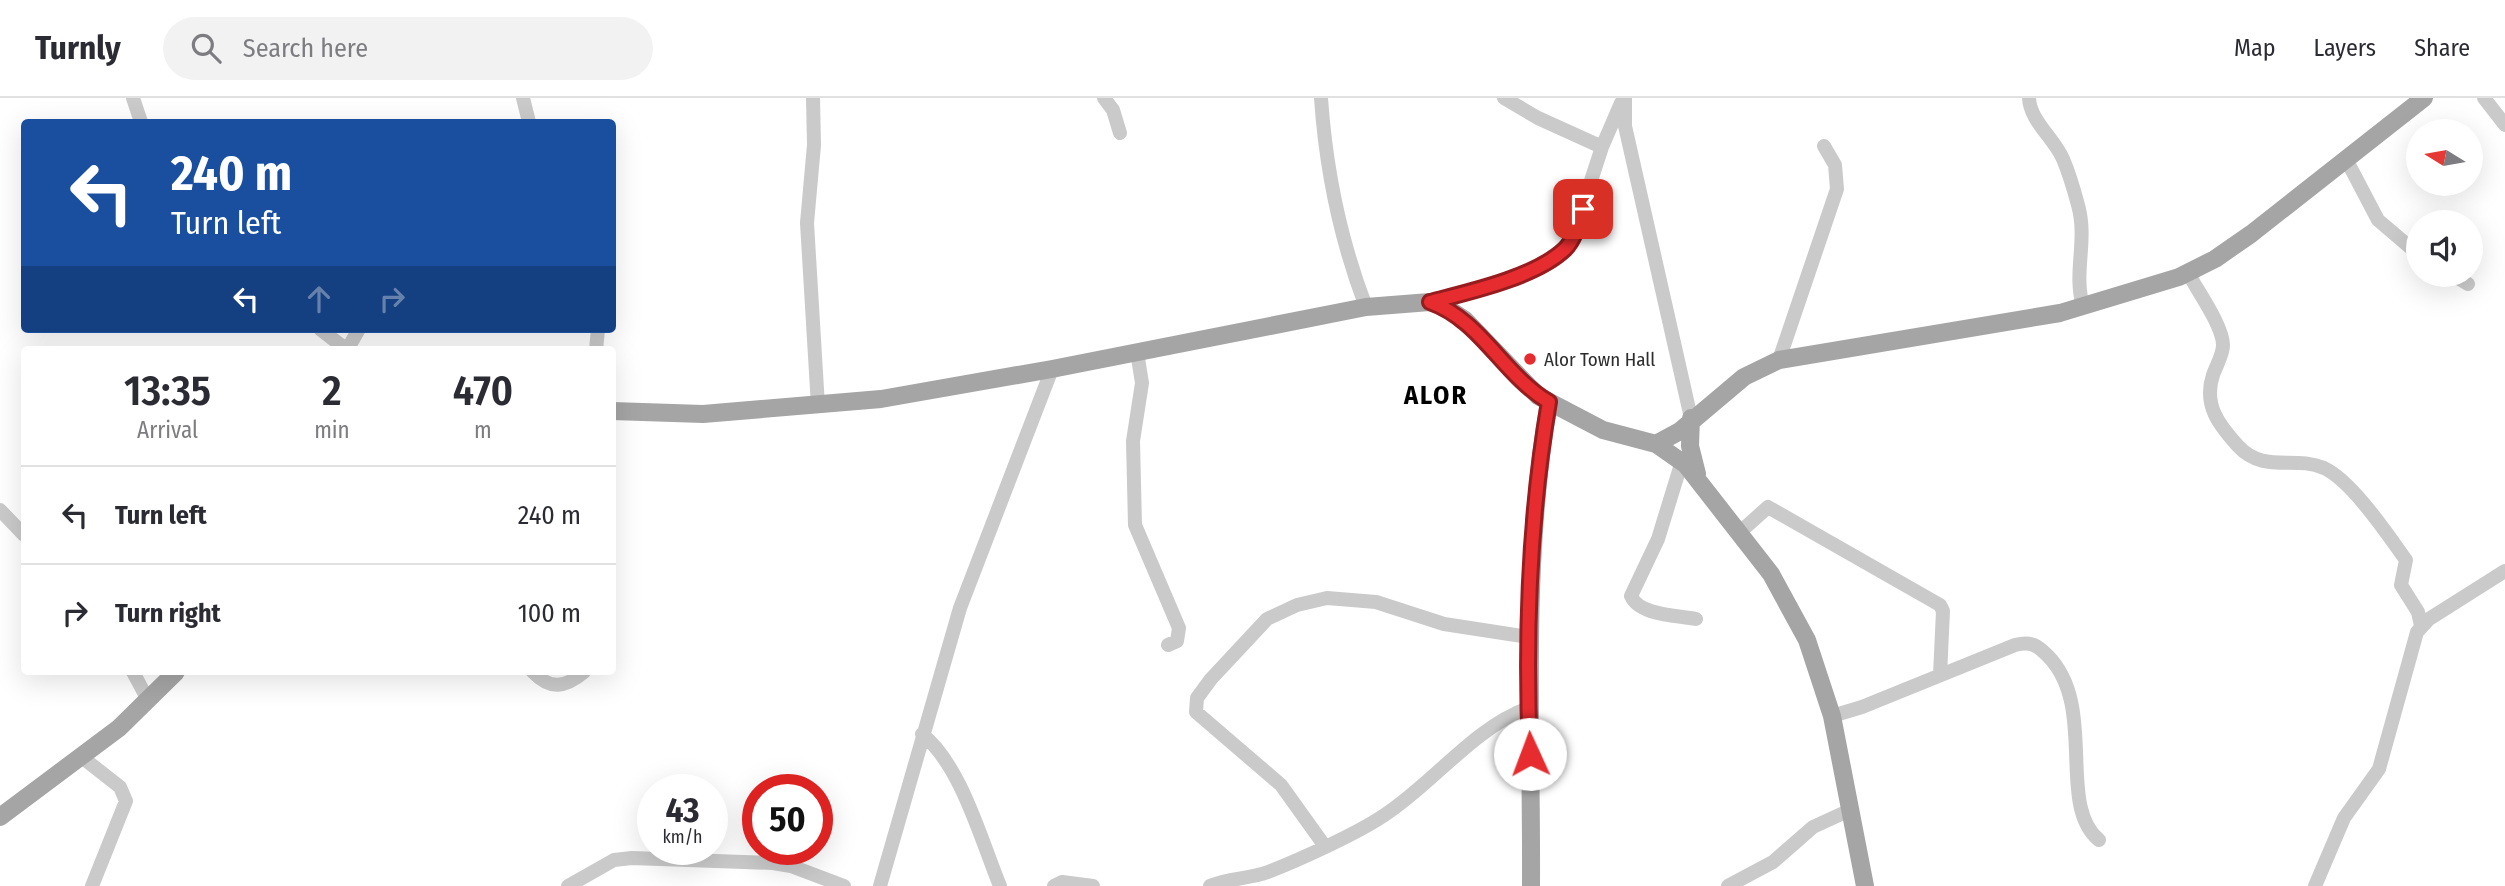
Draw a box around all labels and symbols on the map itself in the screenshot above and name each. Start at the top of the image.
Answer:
north arrow [2406,119,2483,196]
pin [1553,179,1613,239]
place label: Alor Town Hall [1544,348,1655,371]
marker: Alor Town Hall [1522,351,1538,367]
district label: ALOR [1403,380,1468,411]
position arrow [1493,717,1567,791]
speed limit sign: 50 [742,774,833,865]

